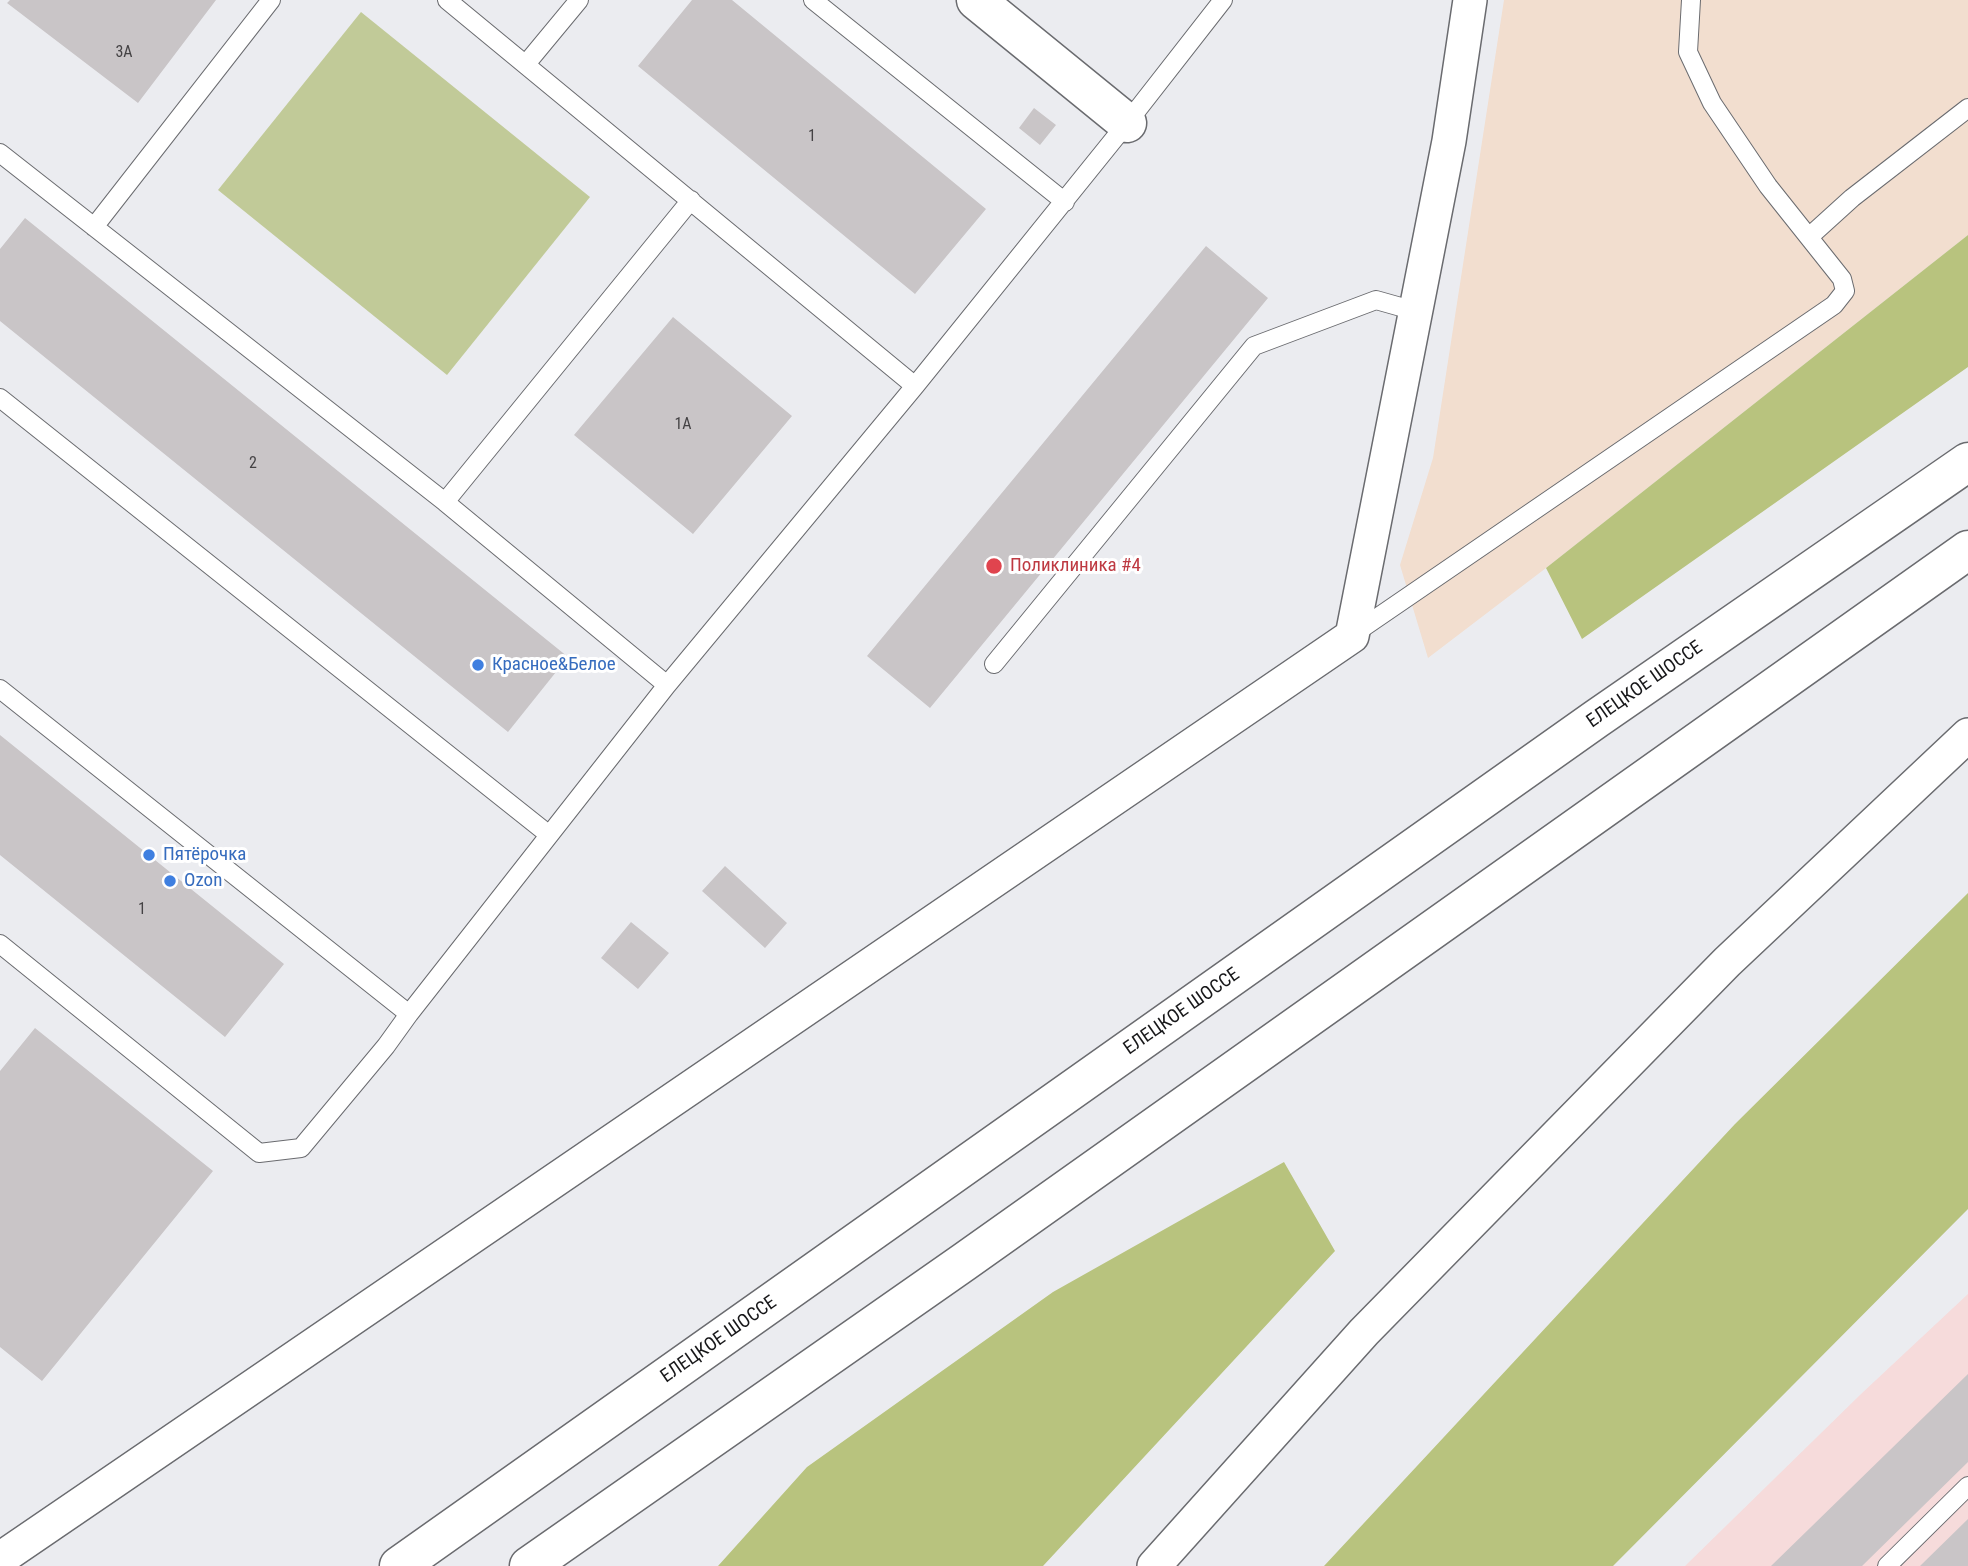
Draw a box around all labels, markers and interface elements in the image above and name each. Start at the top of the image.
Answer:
house number: 3А [115,43,133,63]
house number: 1 [808,127,816,147]
house number: 1А [674,415,692,435]
house number: 2 [249,454,257,474]
place label: Поликлиника #4 [1010,555,1141,577]
marker: Поликлиника #4 [984,556,1004,576]
street label: ЕЛЕЦКОЕ ШОССЕ [1583,637,1707,733]
place label: Красное&Белое [492,654,616,676]
marker: Красное&Белое [470,657,486,673]
place label: Пятёрочка [163,844,246,866]
marker: Пятёрочка [141,847,157,863]
place label: Ozon [184,870,222,892]
marker: Ozon [162,873,178,889]
house number: 1 [138,900,146,920]
street label: ЕЛЕЦКОЕ ШОССЕ [1120,964,1244,1060]
street label: ЕЛЕЦКОЕ ШОССЕ [657,1292,781,1388]

